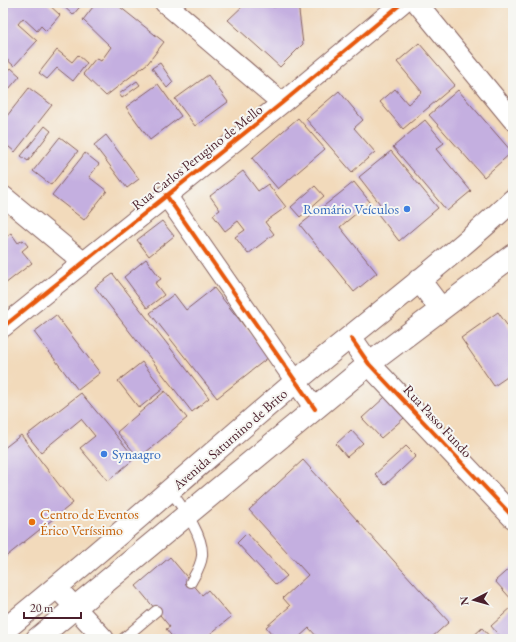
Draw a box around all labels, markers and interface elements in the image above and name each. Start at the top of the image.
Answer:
street label: Rua Carlos Perugino de Mello [128,100,266,214]
place label: Romário Veículos [303,200,399,218]
marker: Romário Veículos [402,204,412,214]
street label: Rua Passo Fundo [400,381,476,461]
street label: Avenida Saturnino de Brito [168,384,291,494]
place label: Synaagro [112,445,161,463]
marker: Synaagro [99,449,109,459]
place label: Centro de Eventos Érico Veríssimo [40,505,139,539]
marker: Centro de Eventos Érico Veríssimo [27,517,37,527]
north arrow [454,580,494,620]
scale bar [24,594,81,620]
text: N [457,596,471,606]
text: 20 m [30,600,54,616]

